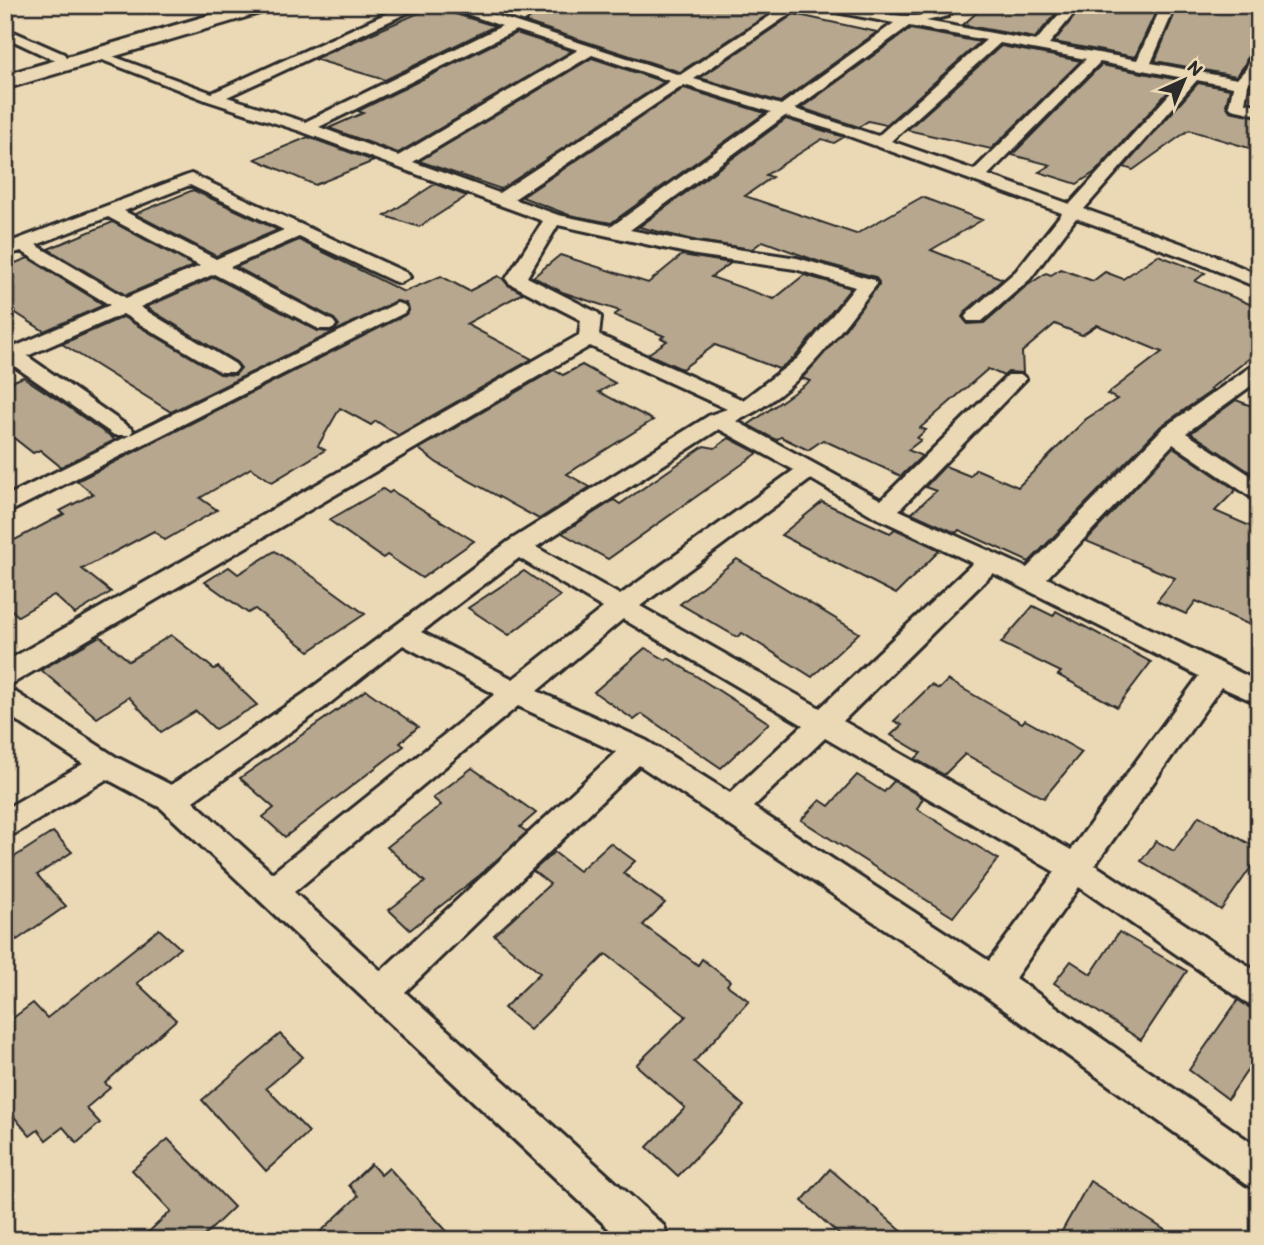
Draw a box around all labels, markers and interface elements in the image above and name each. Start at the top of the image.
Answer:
north arrow [1148,46,1218,116]
text: N [1183,55,1208,81]

